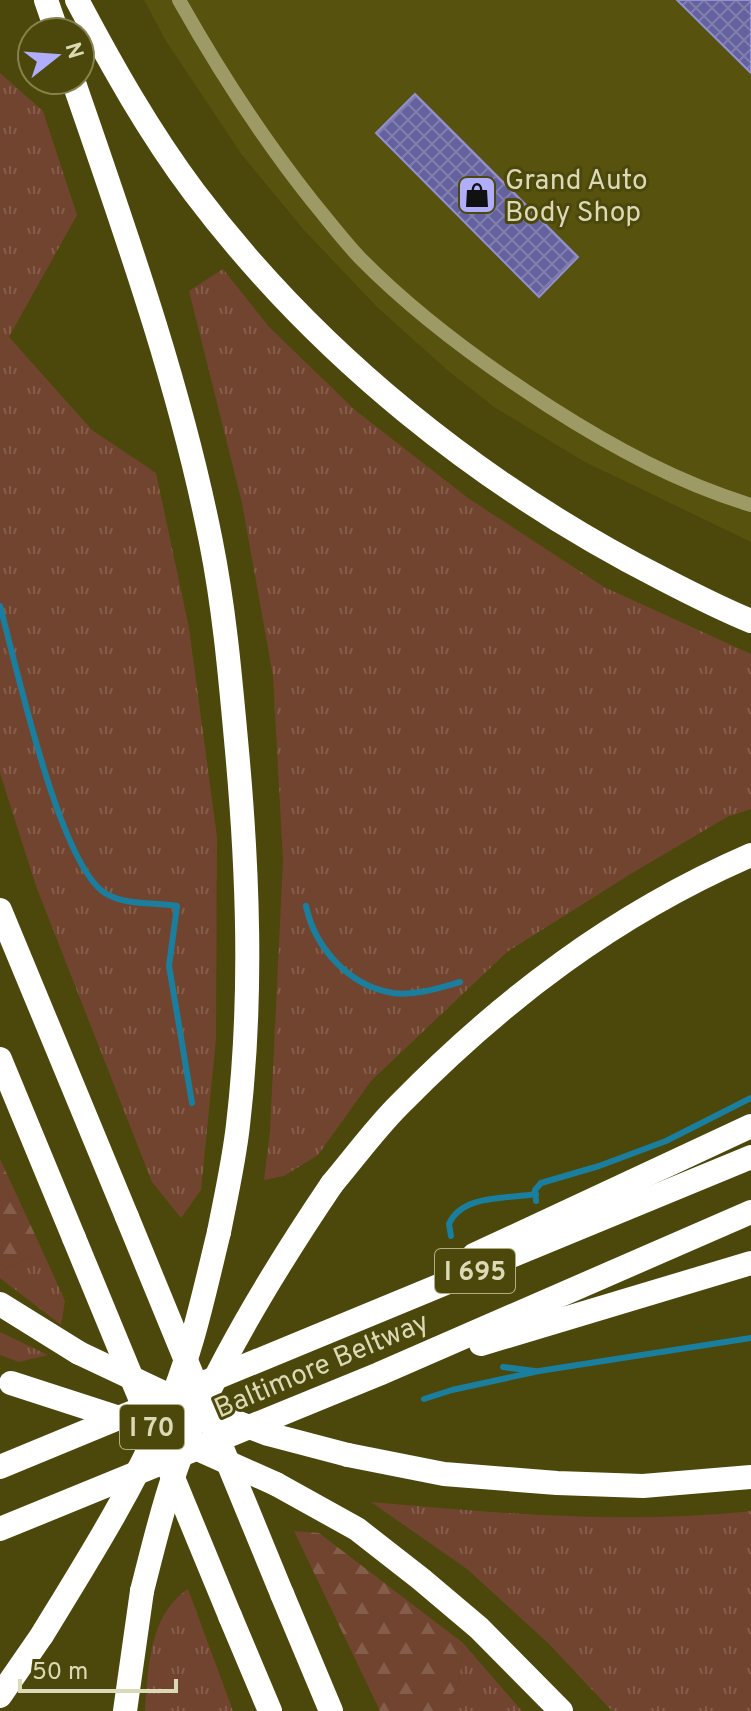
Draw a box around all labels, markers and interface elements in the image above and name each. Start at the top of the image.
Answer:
north arrow [16,16,96,96]
text: N [58,39,88,62]
place label: Grand Auto Body Shop [505,164,648,232]
shop icon: Grand Auto Body Shop [456,174,498,216]
road number: I 695 [435,1249,515,1293]
street label: Baltimore Beltway [209,1305,435,1428]
road number: I 70 [120,1405,184,1449]
scale bar [20,1643,176,1693]
text: 50 m [32,1658,88,1688]

